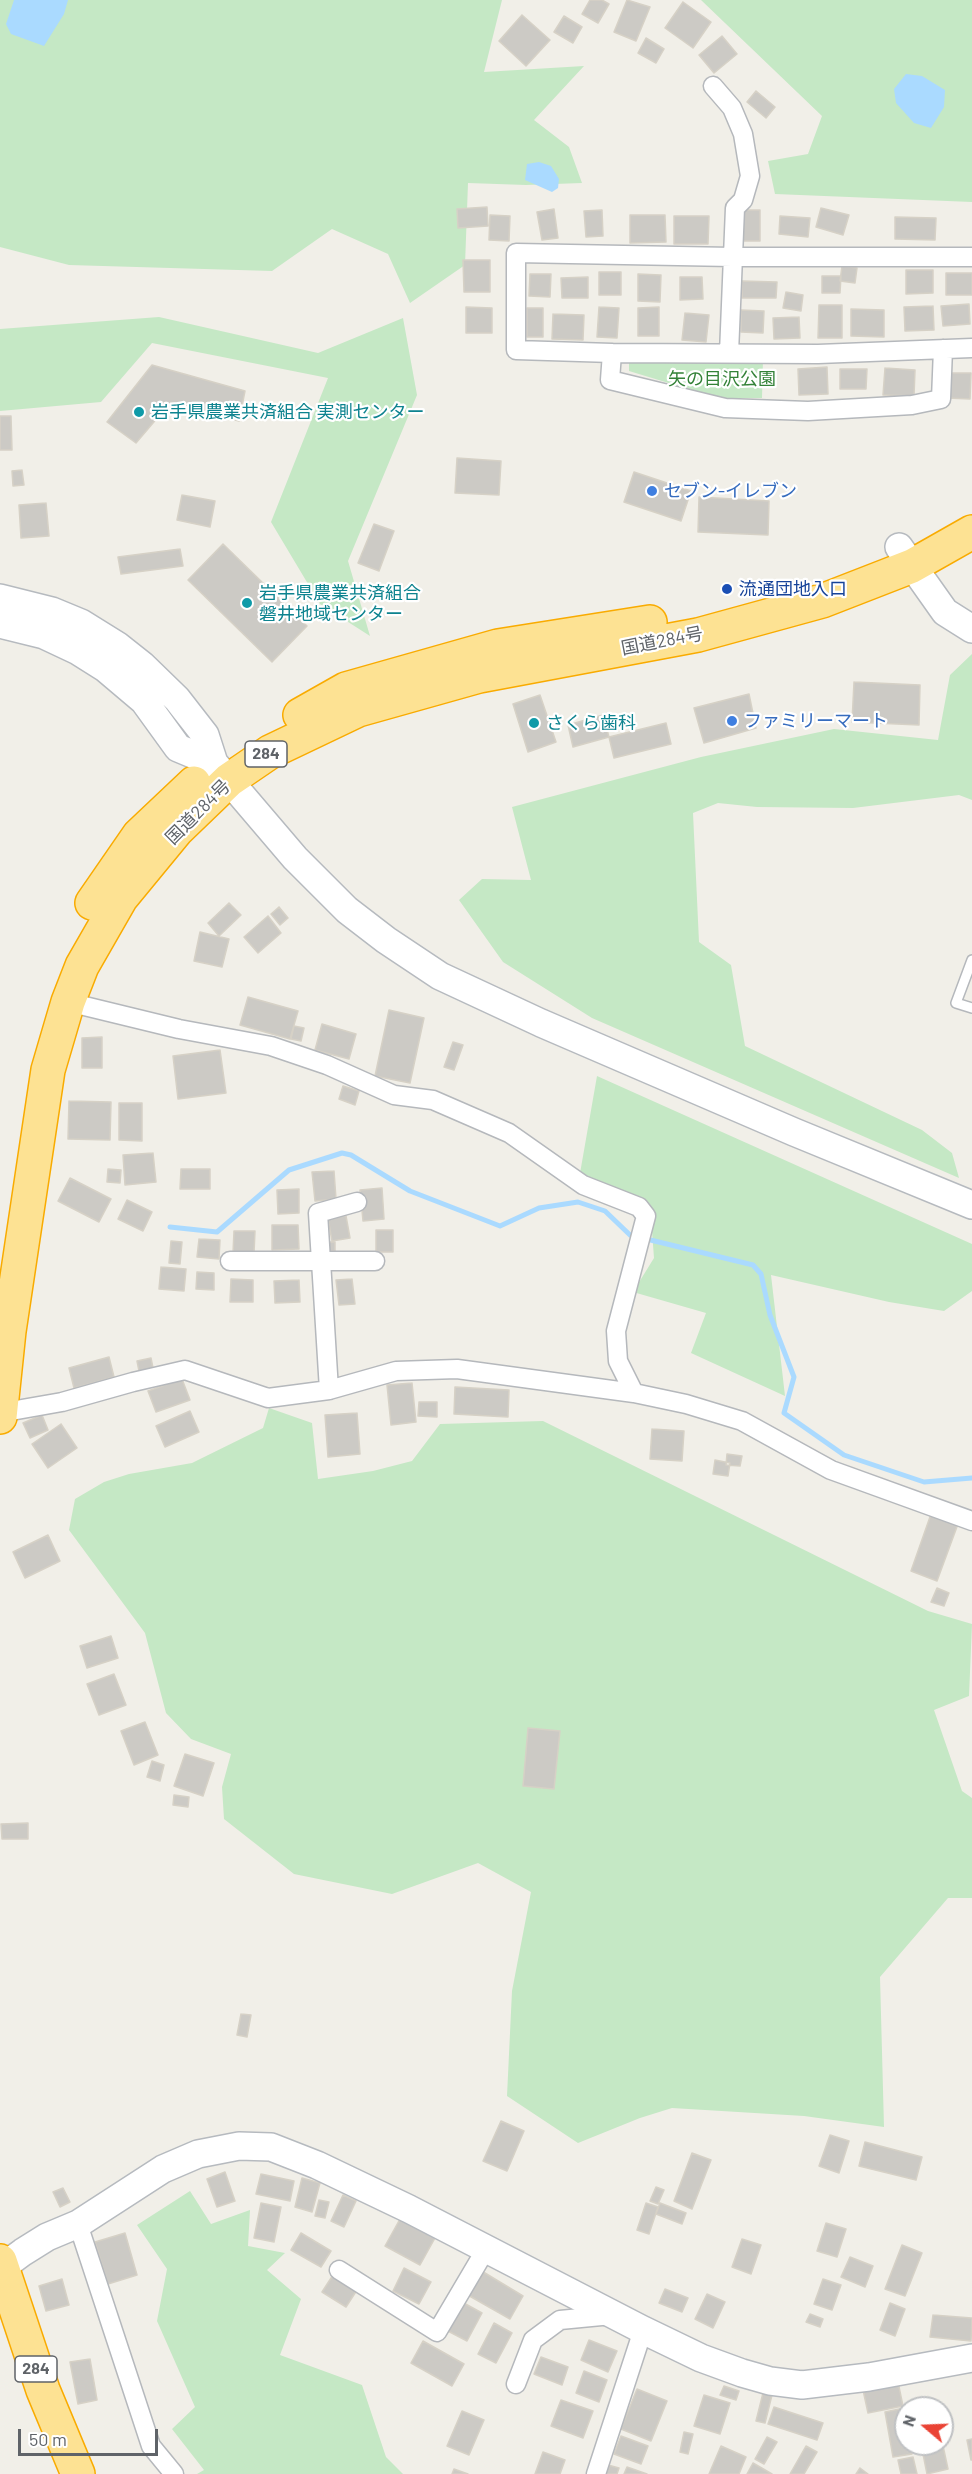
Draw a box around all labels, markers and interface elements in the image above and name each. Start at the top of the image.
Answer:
park label: 矢の目沢公園 [668,368,776,390]
place label: 岩手県農業共済組合 実測センター [151,401,425,423]
marker: 岩手県農業共済組合 実測センター [132,405,146,419]
place label: セブン-イレブン [664,480,797,502]
marker: セブン-イレブン [645,484,659,498]
place label: 流通団地入口 [739,578,847,600]
place label: 岩手県農業共済組合 磐井地域センター [259,582,421,624]
marker: 流通団地入口 [720,582,734,596]
marker: 岩手県農業共済組合 磐井地域センター [240,596,254,610]
street label: 国道284号 [619,622,705,660]
place label: ファミリーマート [744,710,888,732]
place label: さくら歯科 [546,712,636,734]
marker: ファミリーマート [725,714,739,728]
marker: さくら歯科 [527,716,541,730]
road number: 284 [245,741,287,767]
street label: 国道284号 [161,775,235,849]
road number: 284 [15,2356,57,2382]
north arrow [894,2396,954,2456]
text: N [898,2413,919,2429]
scale bar [21,2417,160,2455]
text: 50 m [29,2428,67,2450]

